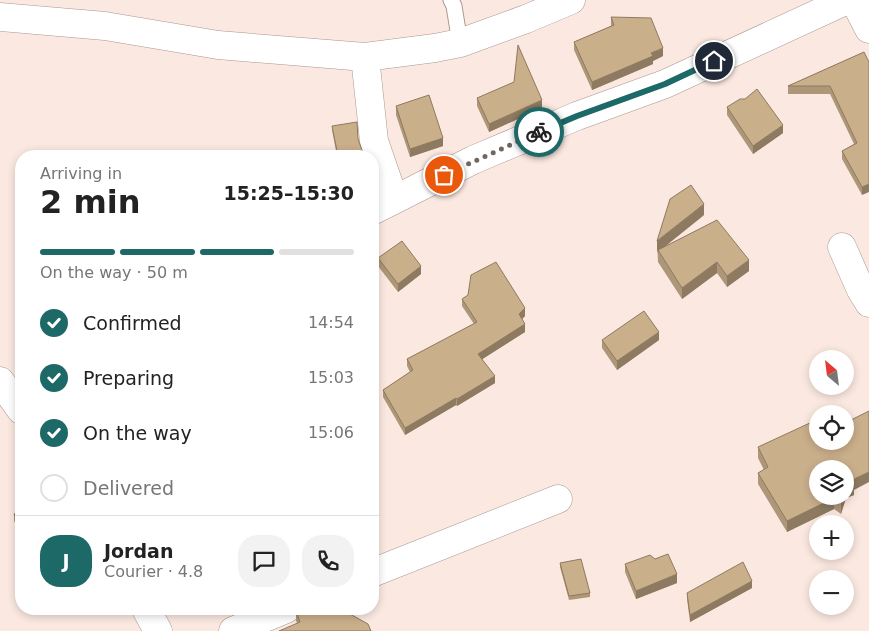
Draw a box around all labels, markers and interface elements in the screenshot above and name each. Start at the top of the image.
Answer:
pin [693,40,735,82]
icon: home [700,47,728,75]
courier [514,107,564,157]
icon: bike [525,118,553,146]
pin [423,154,465,196]
icon: bag [430,161,458,189]
text: Arriving in [40,164,122,183]
text: 15:25–15:30 [224,182,354,204]
text: 2 min [40,183,141,221]
text: On the way · 50 m [40,263,188,282]
icon: check [40,309,68,337]
text: Confirmed [83,312,182,334]
text: 14:54 [308,313,354,332]
north arrow [809,350,854,395]
map controls [809,350,854,615]
icon: check [40,364,68,392]
text: Preparing [83,367,174,389]
text: 15:03 [308,368,354,387]
button: locate [809,405,854,450]
icon: check [40,419,68,447]
text: On the way [83,422,192,444]
text: 15:06 [308,423,354,442]
button: layers [809,460,854,505]
text: Delivered [83,477,174,499]
button: + [809,515,854,560]
button: chat [238,535,290,587]
button: phone [302,535,354,587]
text: Jordan [104,540,173,562]
text: J [62,550,70,572]
text: Courier · 4.8 [104,562,203,581]
button: − [809,570,854,615]

